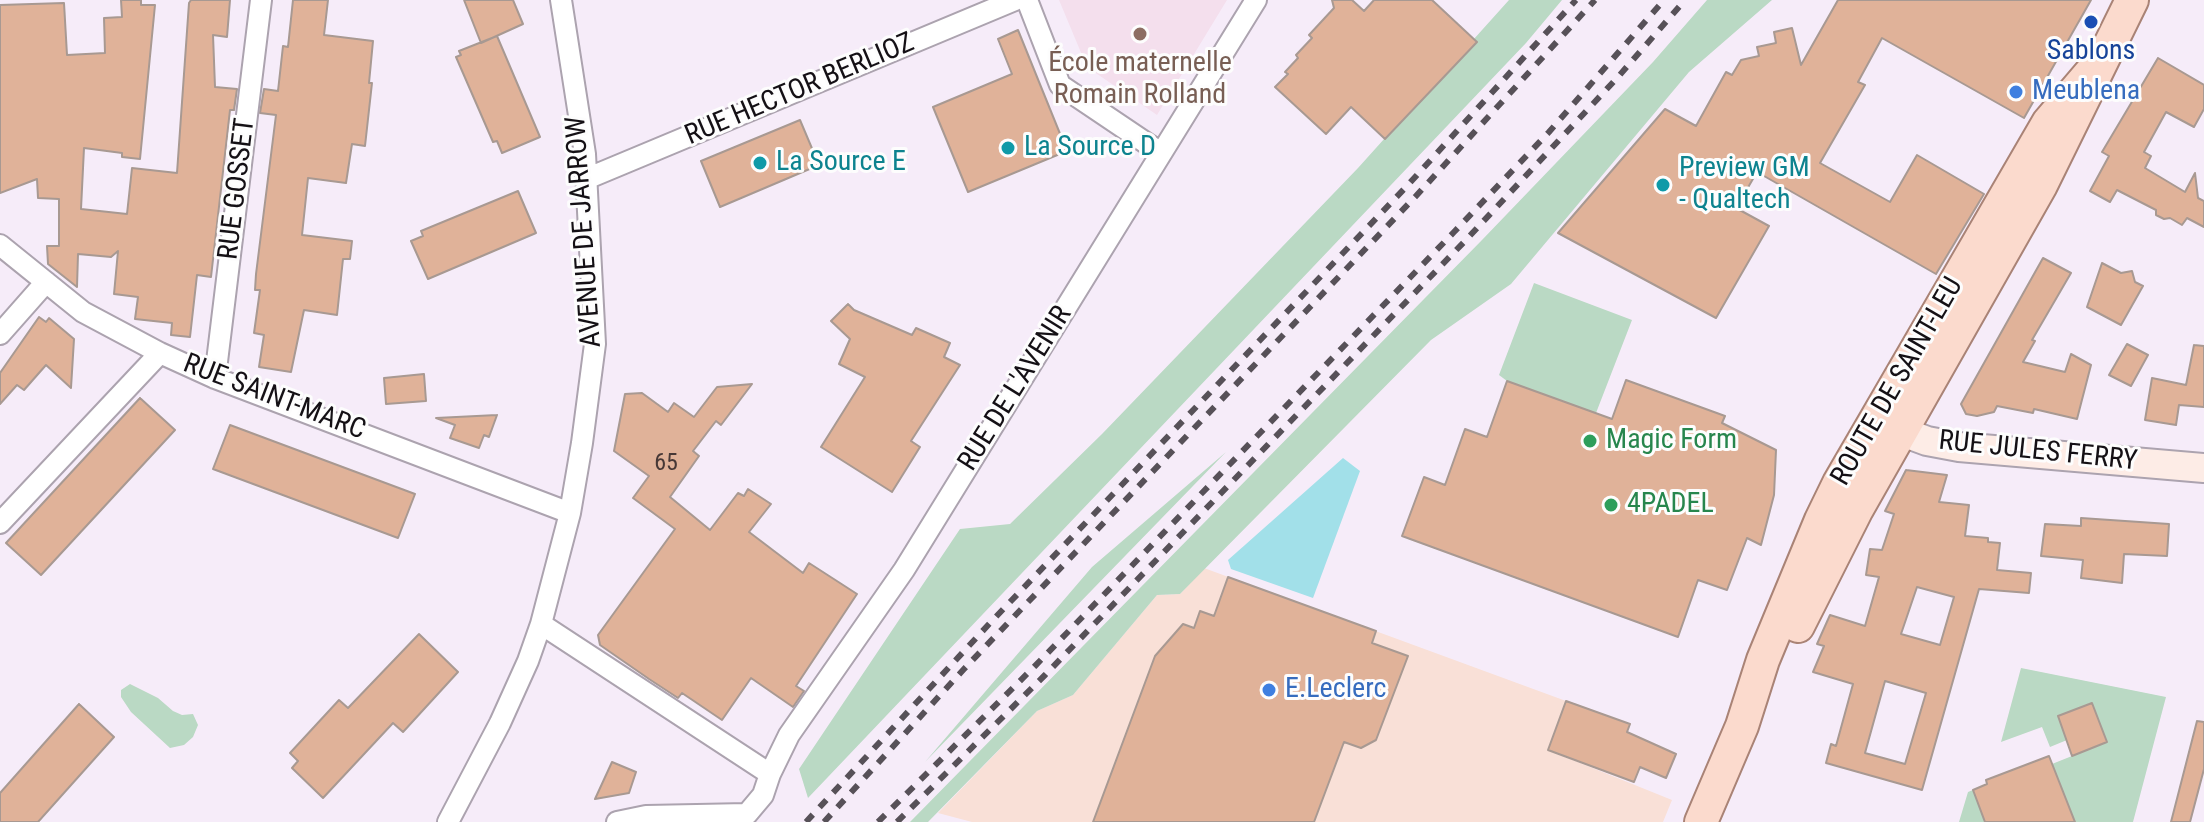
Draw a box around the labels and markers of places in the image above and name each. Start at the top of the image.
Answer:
marker: Sablons [2082,13,2100,31]
marker: École maternelle Romain Rolland [1131,25,1149,43]
place label: Sablons [2047,35,2135,69]
place label: École maternelle Romain Rolland [1048,47,1232,113]
place label: Meublena [2032,75,2140,109]
marker: Meublena [2007,83,2025,101]
place label: La Source D [1024,131,1156,165]
marker: La Source D [999,139,1017,157]
place label: La Source E [776,146,906,180]
place label: Preview GM - Qualtech [1679,152,1810,218]
marker: La Source E [751,154,769,172]
marker: Preview GM - Qualtech [1654,176,1672,194]
place label: Magic Form [1606,424,1737,458]
marker: Magic Form [1581,432,1599,450]
place label: 4PADEL [1627,488,1714,522]
marker: 4PADEL [1602,496,1620,514]
place label: E.Leclerc [1285,673,1386,707]
marker: E.Leclerc [1260,681,1278,699]

